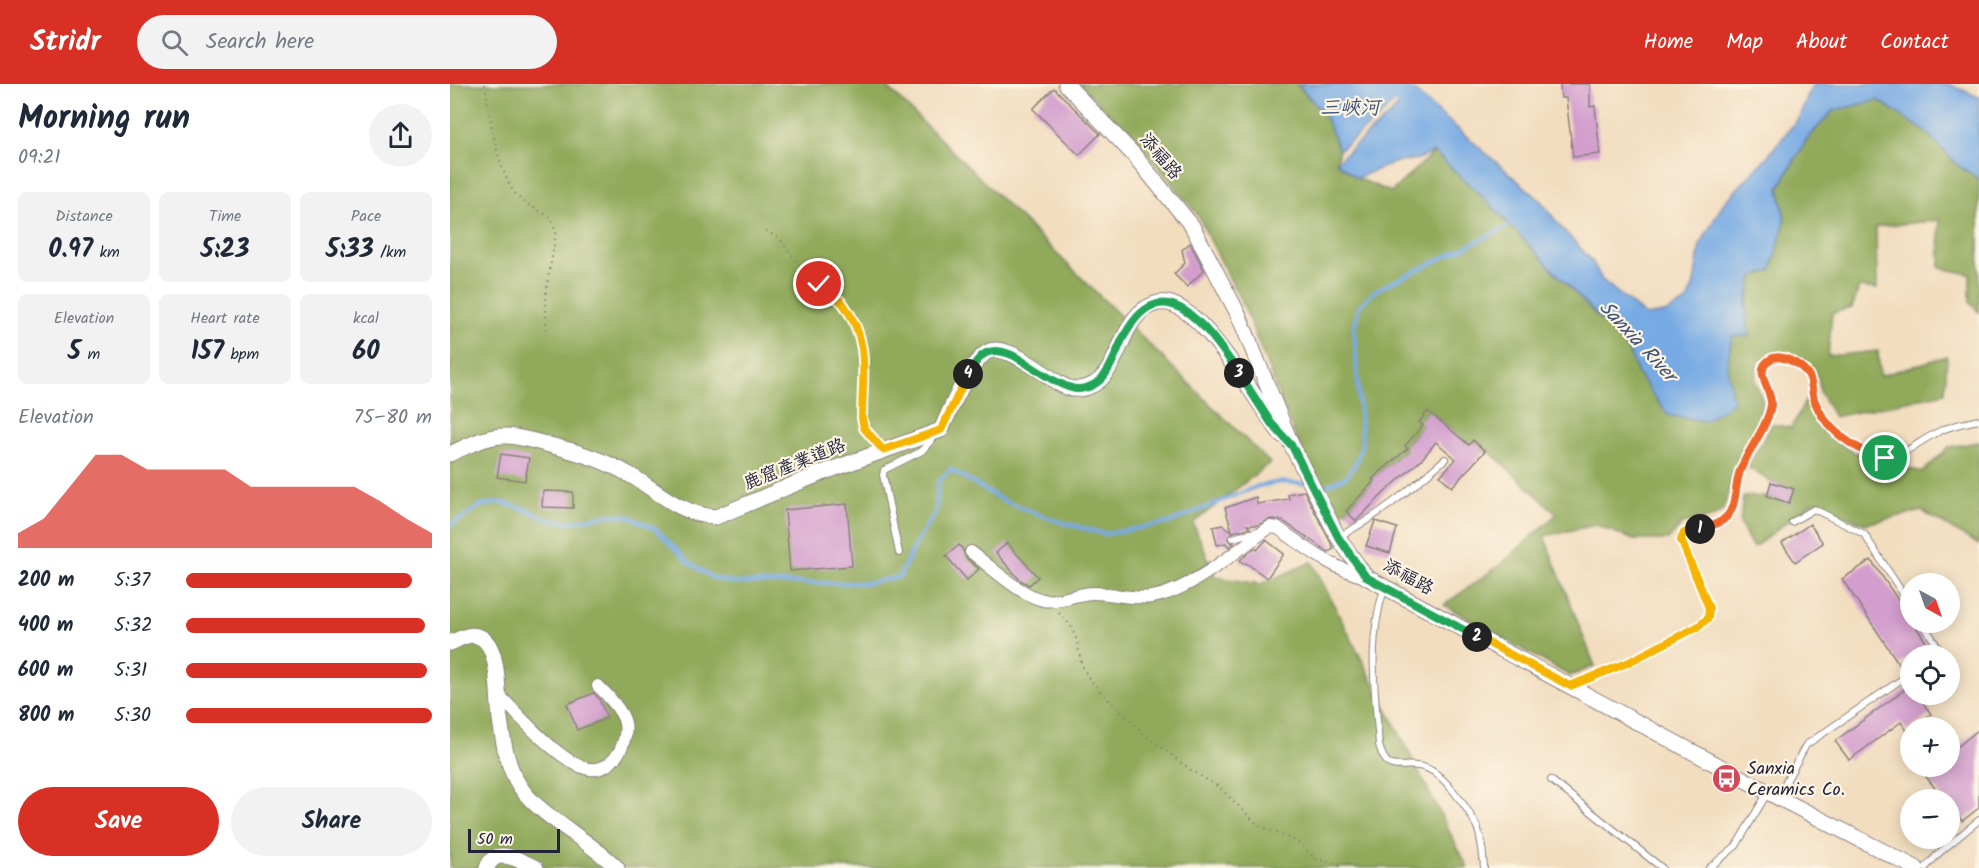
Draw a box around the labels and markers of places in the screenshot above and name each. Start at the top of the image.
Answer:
pin [793,258,844,309]
pin: 3 [1224,358,1254,388]
pin: 4 [953,359,983,389]
pin [1859,432,1910,483]
pin: 1 [1685,514,1715,544]
pin: 2 [1462,622,1492,652]
place label: Sanxia Ceramics Co. [1747,755,1845,805]
bus stop icon: Sanxia Ceramics Co. [1710,763,1742,795]

